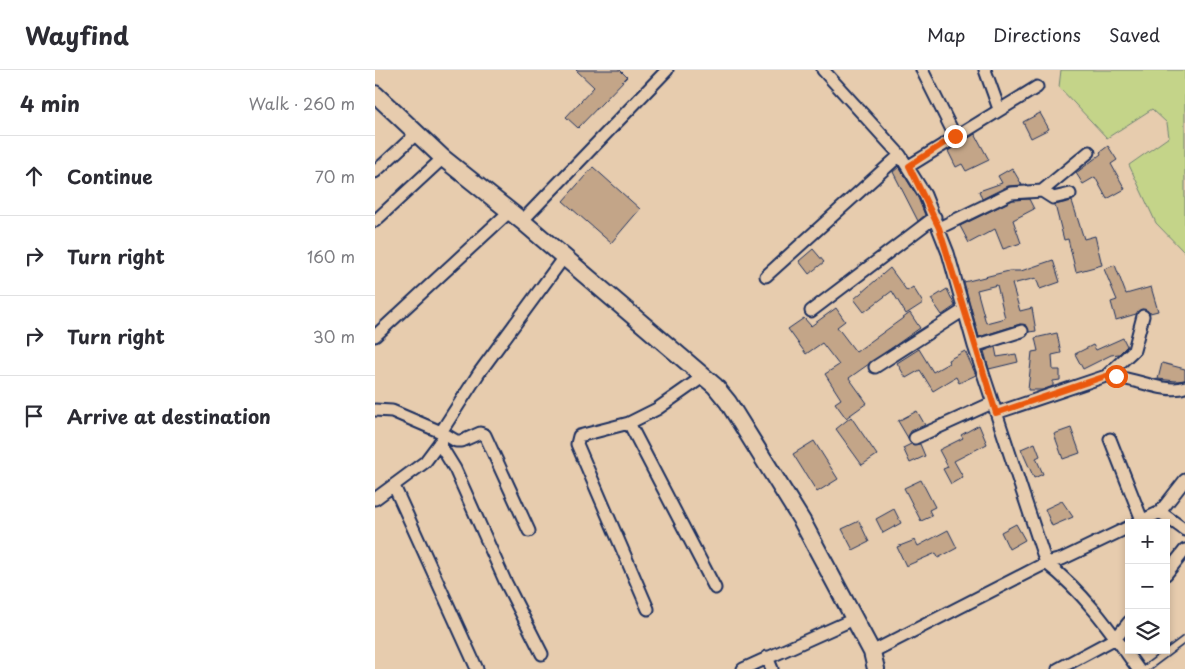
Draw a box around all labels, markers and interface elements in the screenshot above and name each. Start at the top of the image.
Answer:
text: Wayfind [25,17,129,53]
text: Map [927,21,965,48]
text: Directions [993,21,1081,48]
text: Saved [1109,21,1160,48]
text: 4 min [20,87,80,119]
text: Walk · 260 m [249,91,355,115]
route end [944,125,967,148]
icon: ahead [20,162,48,190]
text: Continue [67,162,153,190]
text: 70 m [315,164,355,188]
icon: right [20,242,48,270]
text: Turn right [67,242,165,270]
text: 160 m [307,244,355,268]
icon: right [20,322,48,350]
text: Turn right [67,322,165,350]
text: 30 m [313,324,355,348]
route start [1105,365,1128,388]
icon: arrive [20,402,48,430]
text: Arrive at destination [67,402,271,430]
map controls [1125,519,1170,654]
button: + [1125,519,1170,564]
button: − [1125,564,1170,609]
button: layers [1125,609,1170,654]

